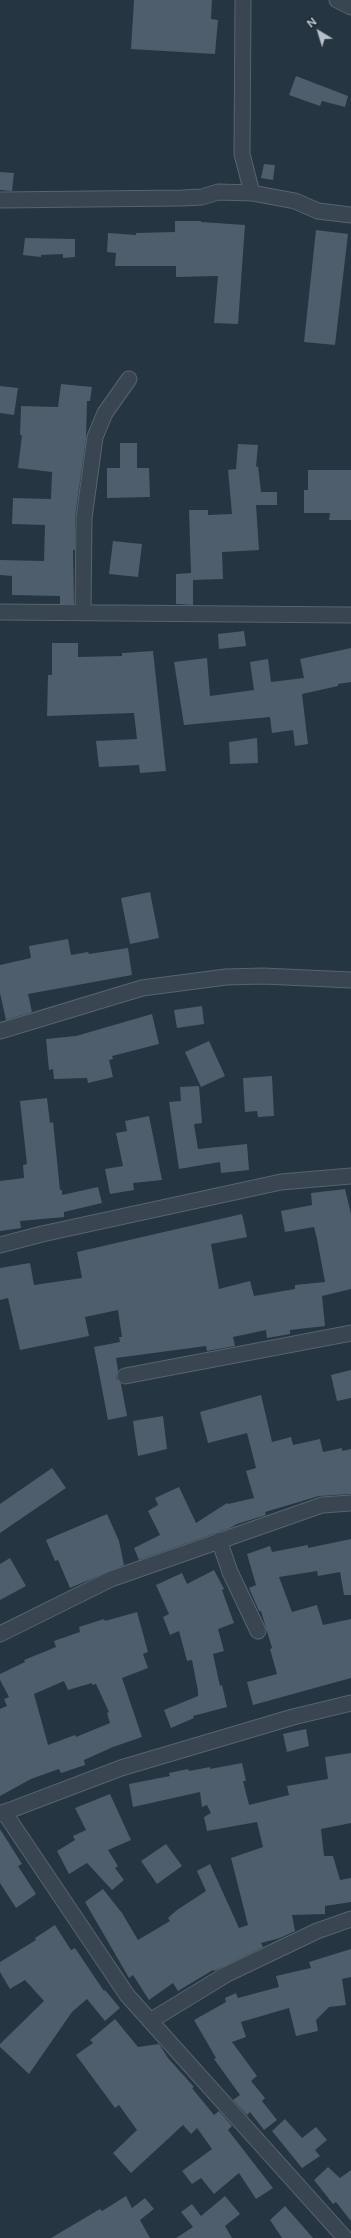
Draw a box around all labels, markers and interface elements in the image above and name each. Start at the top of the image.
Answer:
north arrow [299,12,339,52]
text: N [305,15,319,30]

